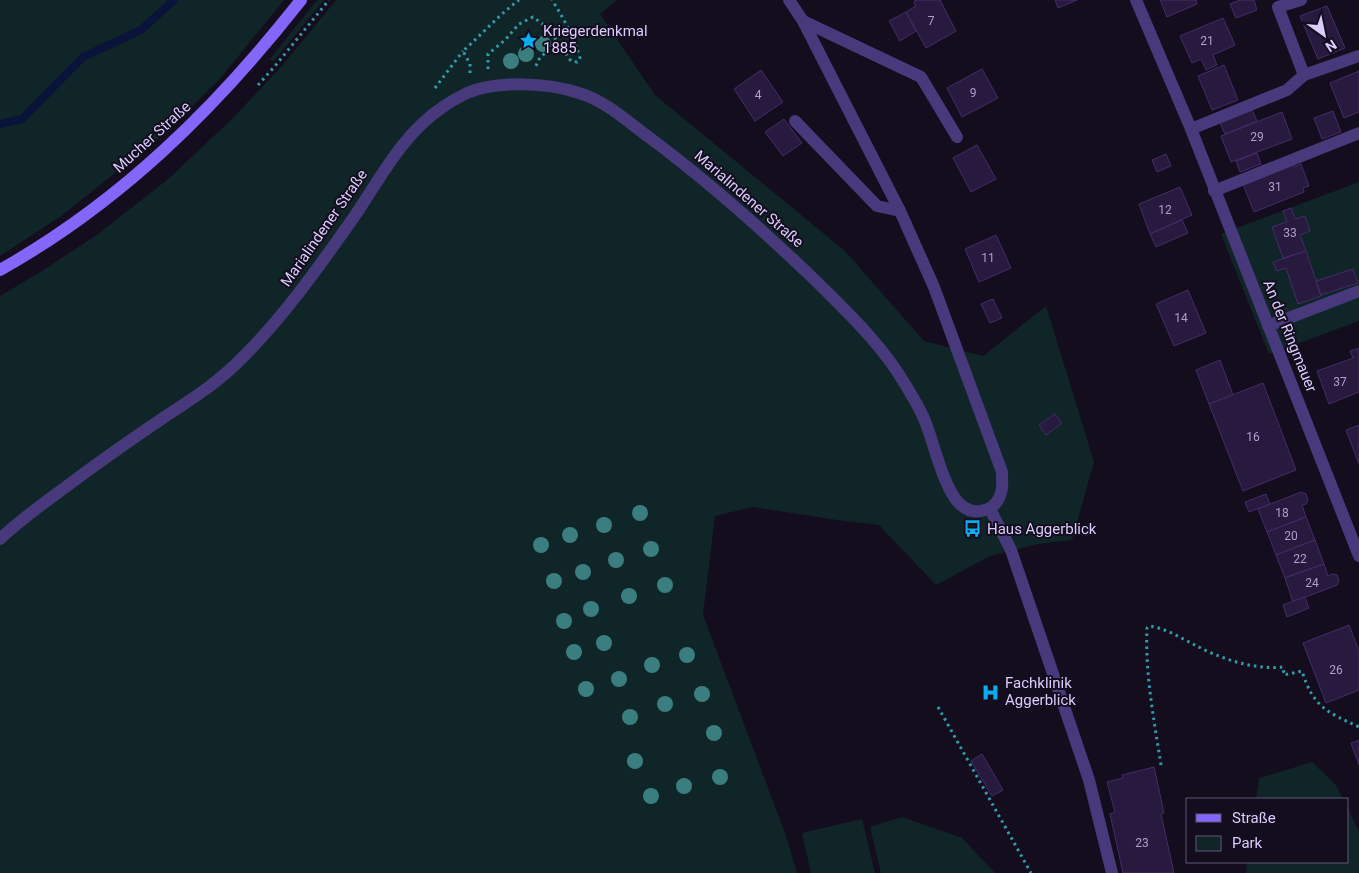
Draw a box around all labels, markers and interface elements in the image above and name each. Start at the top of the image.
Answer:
north arrow [1299,10,1349,60]
house number: 7 [928,14,935,28]
place label: Kriegerdenkmal 1885 [543,22,648,57]
place icon: Kriegerdenkmal 1885 [519,30,539,50]
house number: 21 [1200,34,1214,48]
text: N [1323,36,1340,55]
house number: 9 [970,86,976,100]
house number: 4 [755,88,762,102]
street label: Mucher Straße [110,98,194,176]
house number: 29 [1250,130,1264,144]
street label: Marialindener Straße [691,147,807,251]
street label: Marialindener Straße [277,166,371,290]
house number: 31 [1268,180,1282,194]
house number: 12 [1158,203,1172,217]
house number: 33 [1283,226,1297,240]
house number: 11 [981,251,995,265]
street label: An der Ringmauer [1259,277,1321,395]
house number: 14 [1174,311,1188,325]
house number: 37 [1333,375,1347,389]
house number: 16 [1246,430,1260,444]
house number: 18 [1275,506,1289,520]
bus stop icon: Haus Aggerblick [963,519,983,539]
place label: Haus Aggerblick [987,520,1097,538]
house number: 20 [1284,529,1298,543]
house number: 22 [1293,552,1307,566]
house number: 24 [1305,576,1319,590]
house number: 26 [1329,663,1343,677]
place label: Fachklinik Aggerblick [1005,674,1076,709]
hospital icon: Fachklinik Aggerblick [981,682,1001,702]
legend [1186,798,1349,863]
text: Straße [1232,809,1276,827]
text: Park [1232,834,1263,852]
house number: 23 [1135,836,1149,850]

